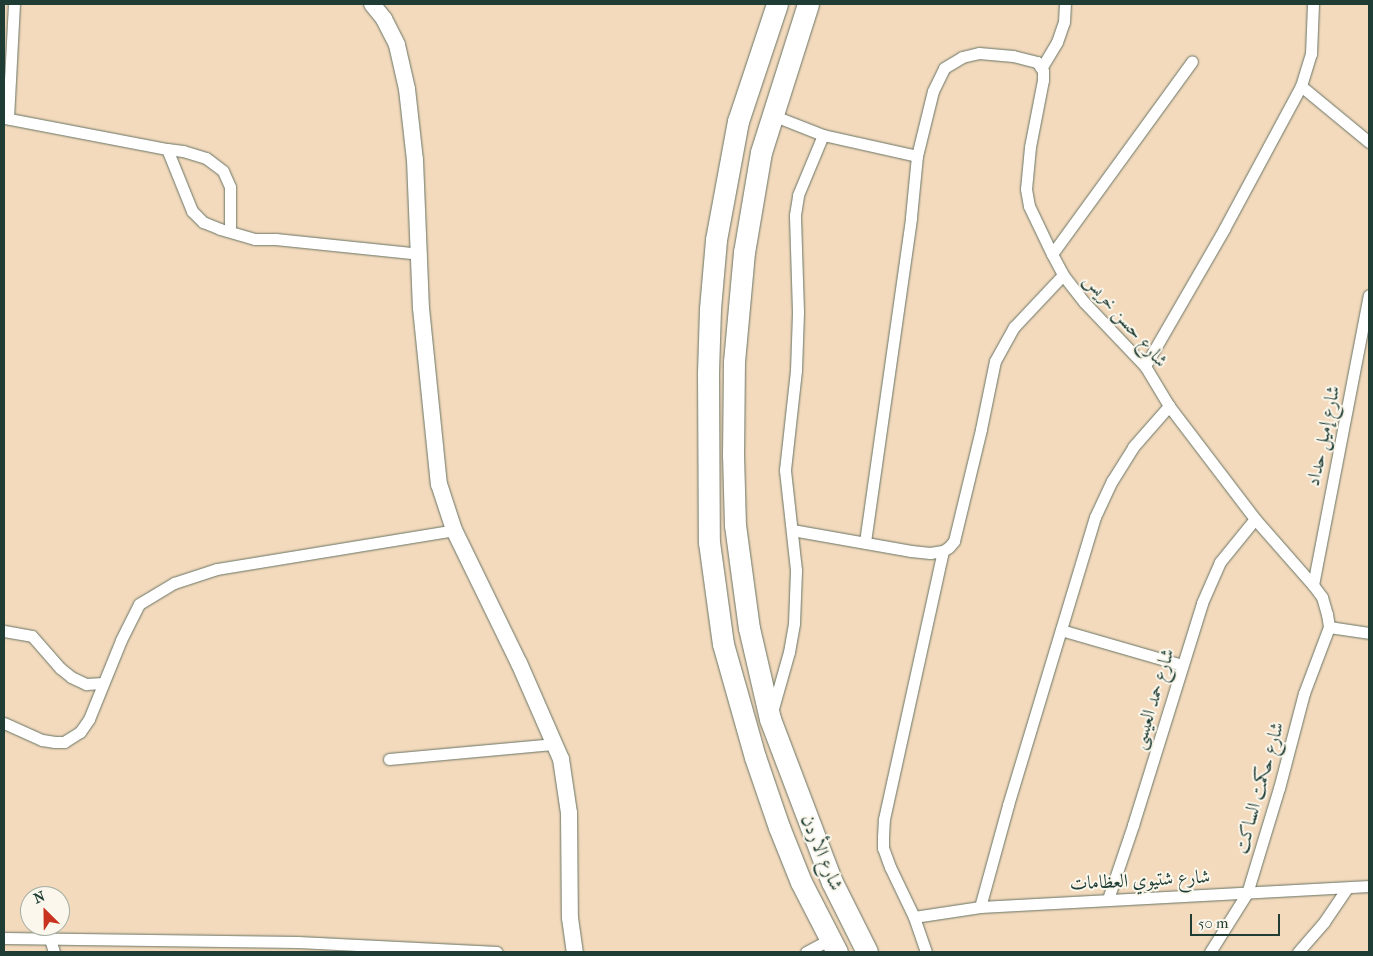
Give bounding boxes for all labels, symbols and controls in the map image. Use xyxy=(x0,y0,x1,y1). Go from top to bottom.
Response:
street label: شارع حسن خريس xyxy=(1078,269,1172,373)
street label: شارع إميل حداد xyxy=(1302,383,1346,489)
street label: شارع حمد العيسى xyxy=(1128,646,1180,752)
street label: شارع حكمت الساكت xyxy=(1230,719,1290,857)
street label: شارع الأردن xyxy=(795,812,847,894)
street label: شارع شتيوي العظامات xyxy=(1069,866,1211,896)
north arrow xyxy=(20,886,70,936)
text: N xyxy=(31,888,48,908)
scale bar xyxy=(1193,904,1283,936)
text: 50 m xyxy=(1198,914,1228,932)

